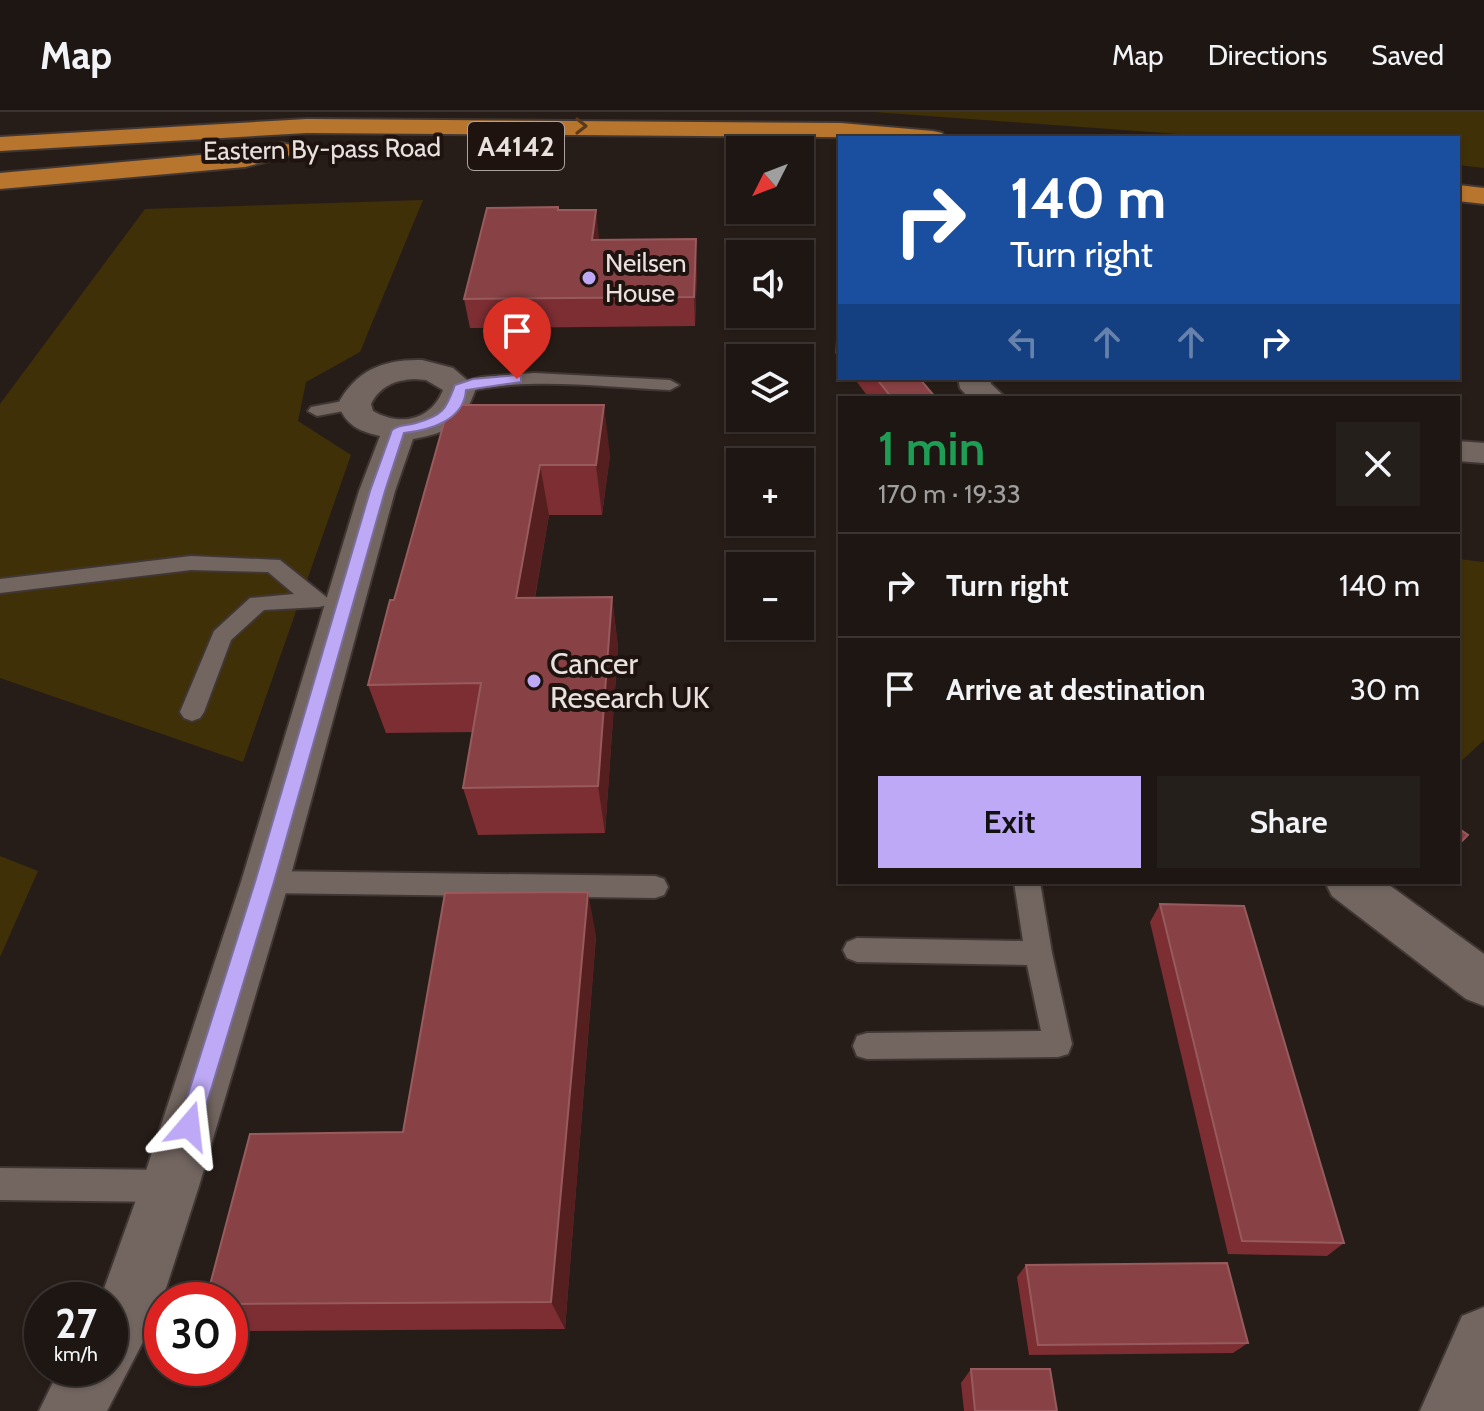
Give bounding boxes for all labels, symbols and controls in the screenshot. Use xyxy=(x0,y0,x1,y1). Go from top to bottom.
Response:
text: Map xyxy=(40,32,112,79)
text: Map xyxy=(1112,38,1164,72)
text: Directions xyxy=(1208,38,1327,72)
text: Saved xyxy=(1371,38,1444,72)
one-way arrow xyxy=(575,117,588,135)
road number: A4142 xyxy=(468,122,564,170)
street label: Eastern By-pass Road xyxy=(203,131,441,167)
north arrow xyxy=(726,136,814,224)
map controls xyxy=(726,136,814,640)
text: 140 m xyxy=(1010,164,1166,232)
icon: right xyxy=(878,168,982,272)
text: Turn right xyxy=(1010,232,1153,276)
button: sound xyxy=(726,240,814,328)
place label: Neilsen House xyxy=(605,247,687,309)
marker: Neilsen House xyxy=(580,269,598,287)
pin xyxy=(483,297,551,379)
icon: arrive xyxy=(495,309,539,353)
icon: left xyxy=(1001,320,1045,364)
icon: ahead xyxy=(1085,320,1129,364)
icon: ahead xyxy=(1169,320,1213,364)
icon: right xyxy=(1253,320,1297,364)
button: layers xyxy=(726,344,814,432)
text: 1 min xyxy=(878,419,985,477)
button: close xyxy=(1336,422,1420,506)
button: + xyxy=(726,448,814,536)
text: 170 m · 19:33 xyxy=(878,478,1021,510)
button: − xyxy=(726,552,814,640)
icon: right xyxy=(878,563,922,607)
text: Turn right xyxy=(946,567,1069,604)
text: 140 m xyxy=(1339,567,1420,604)
place label: Cancer Research UK xyxy=(550,645,710,716)
icon: arrive xyxy=(878,667,922,711)
text: Arrive at destination xyxy=(946,671,1206,708)
text: 30 m xyxy=(1350,671,1420,708)
marker: Cancer Research UK xyxy=(525,672,543,690)
button: Exit xyxy=(878,776,1141,868)
button: Share xyxy=(1157,776,1420,868)
position arrow xyxy=(147,1084,231,1168)
speed limit sign: 30 xyxy=(144,1282,248,1386)
text: 27 xyxy=(55,1299,97,1348)
text: km/h xyxy=(54,1342,98,1366)

